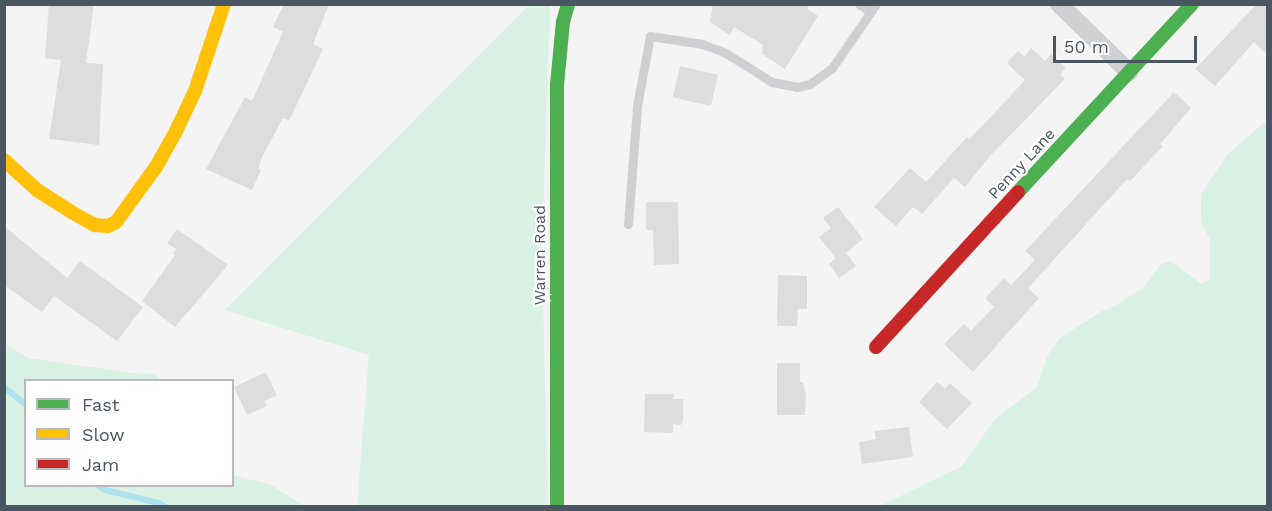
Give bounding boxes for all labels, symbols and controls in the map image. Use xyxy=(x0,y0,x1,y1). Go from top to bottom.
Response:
scale bar xyxy=(1056,24,1200,62)
text: 50 m xyxy=(1064,36,1109,57)
street label: Penny Lane xyxy=(984,125,1060,203)
street label: Warren Road xyxy=(530,205,550,305)
legend xyxy=(24,379,234,487)
text: Fast xyxy=(82,394,119,415)
text: Slow xyxy=(82,424,125,445)
text: Jam xyxy=(82,454,119,475)

